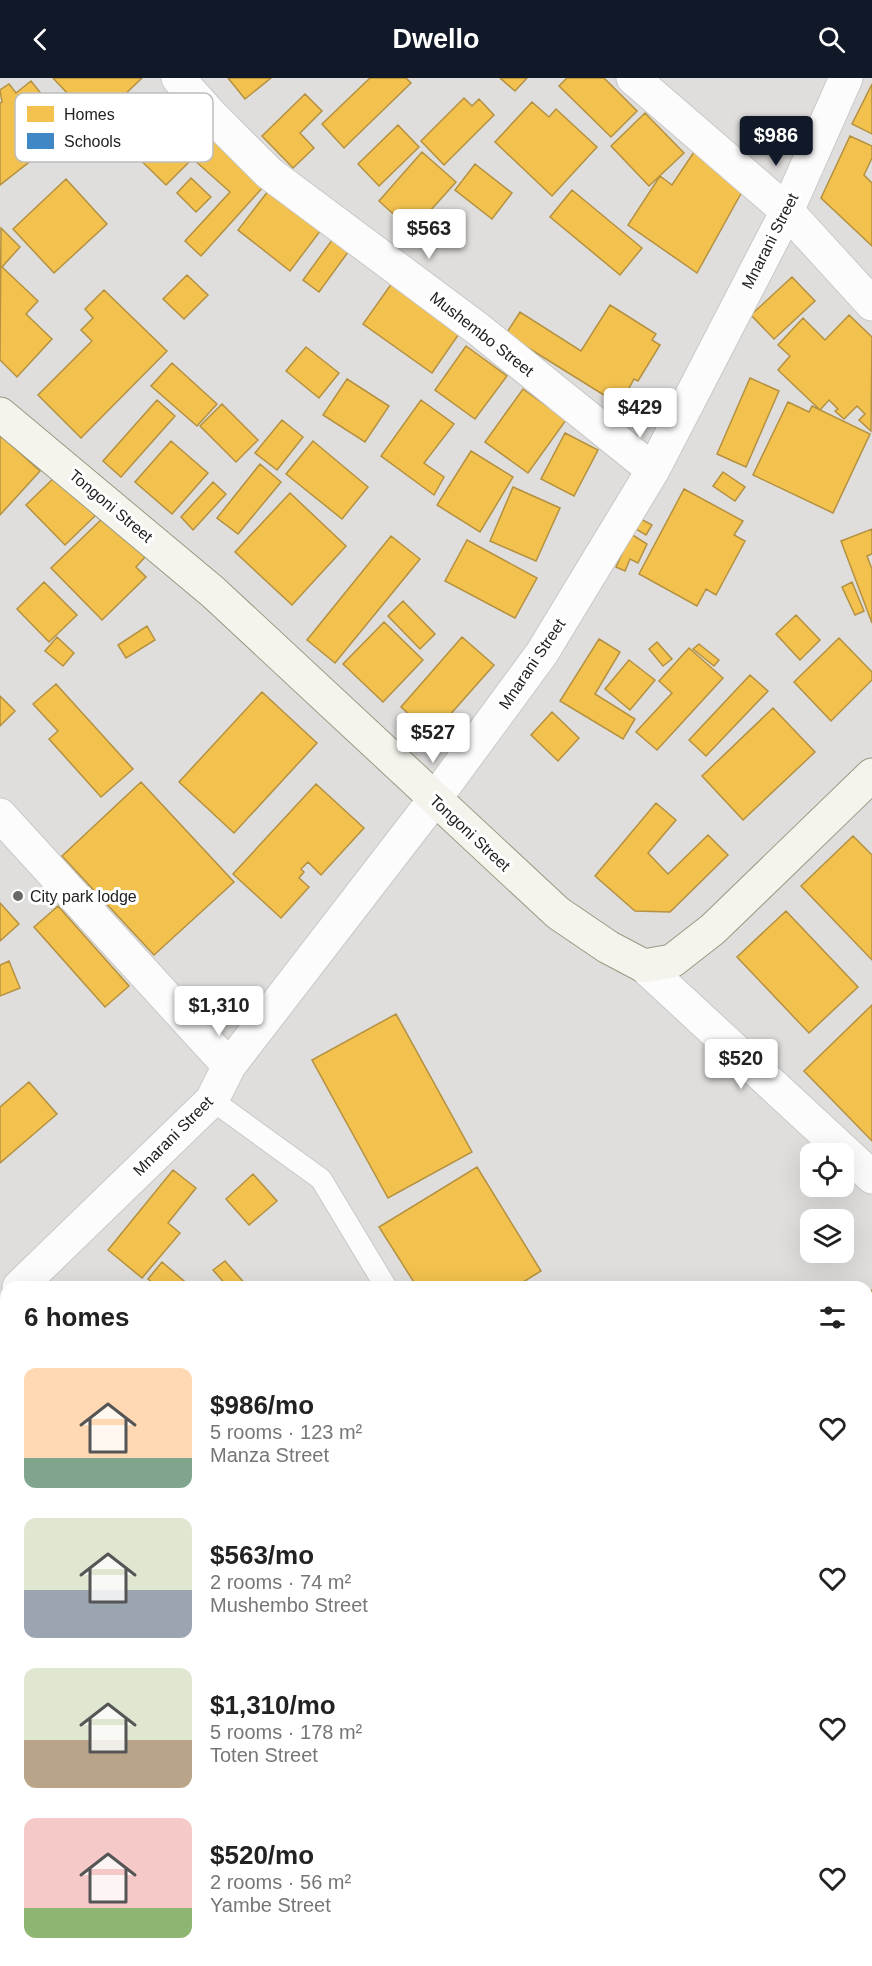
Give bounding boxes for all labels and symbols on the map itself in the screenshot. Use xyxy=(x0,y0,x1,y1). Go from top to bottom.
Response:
legend xyxy=(15,93,213,162)
text: Homes xyxy=(64,106,115,123)
pin: $986 xyxy=(740,116,812,167)
text: Schools xyxy=(64,133,121,150)
street label: Mnarani Street xyxy=(739,190,802,292)
pin: $563 xyxy=(393,209,465,260)
street label: Mushembo Street xyxy=(427,288,537,380)
pin: $429 xyxy=(604,388,676,439)
street label: Tongoni Street xyxy=(66,466,156,546)
street label: Mnarani Street xyxy=(496,615,569,712)
pin: $527 xyxy=(397,713,469,764)
street label: Tongoni Street xyxy=(426,792,514,875)
place label: City park lodge xyxy=(30,888,137,905)
marker: City park lodge xyxy=(11,889,25,903)
pin: $1,310 xyxy=(170,986,268,1037)
pin: $520 xyxy=(705,1039,777,1090)
street label: Mnarani Street xyxy=(130,1092,217,1179)

